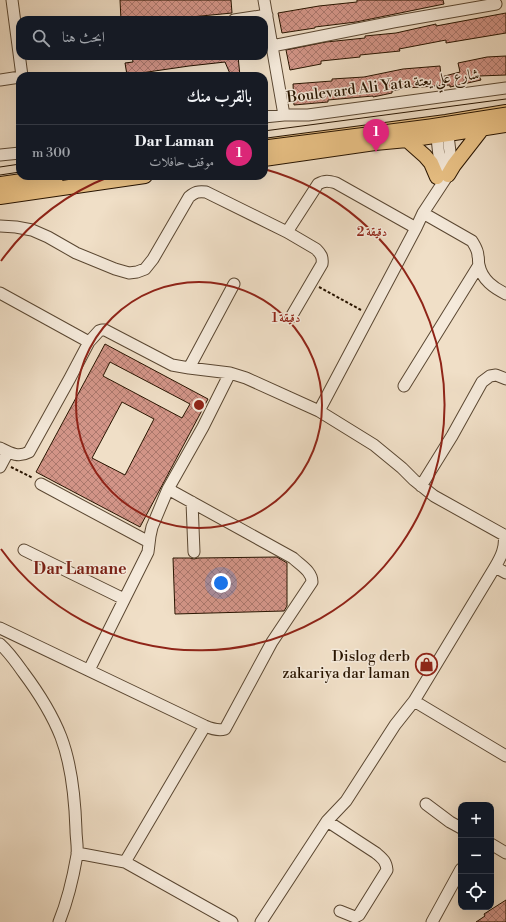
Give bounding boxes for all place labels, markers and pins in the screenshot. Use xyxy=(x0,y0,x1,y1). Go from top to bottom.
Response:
pin: 1 xyxy=(363,119,389,152)
centre of rings xyxy=(192,398,206,412)
place label: Dislog derb zakariya dar laman xyxy=(282,647,410,683)
shop icon: Dislog derb zakariya dar laman xyxy=(413,652,439,678)

